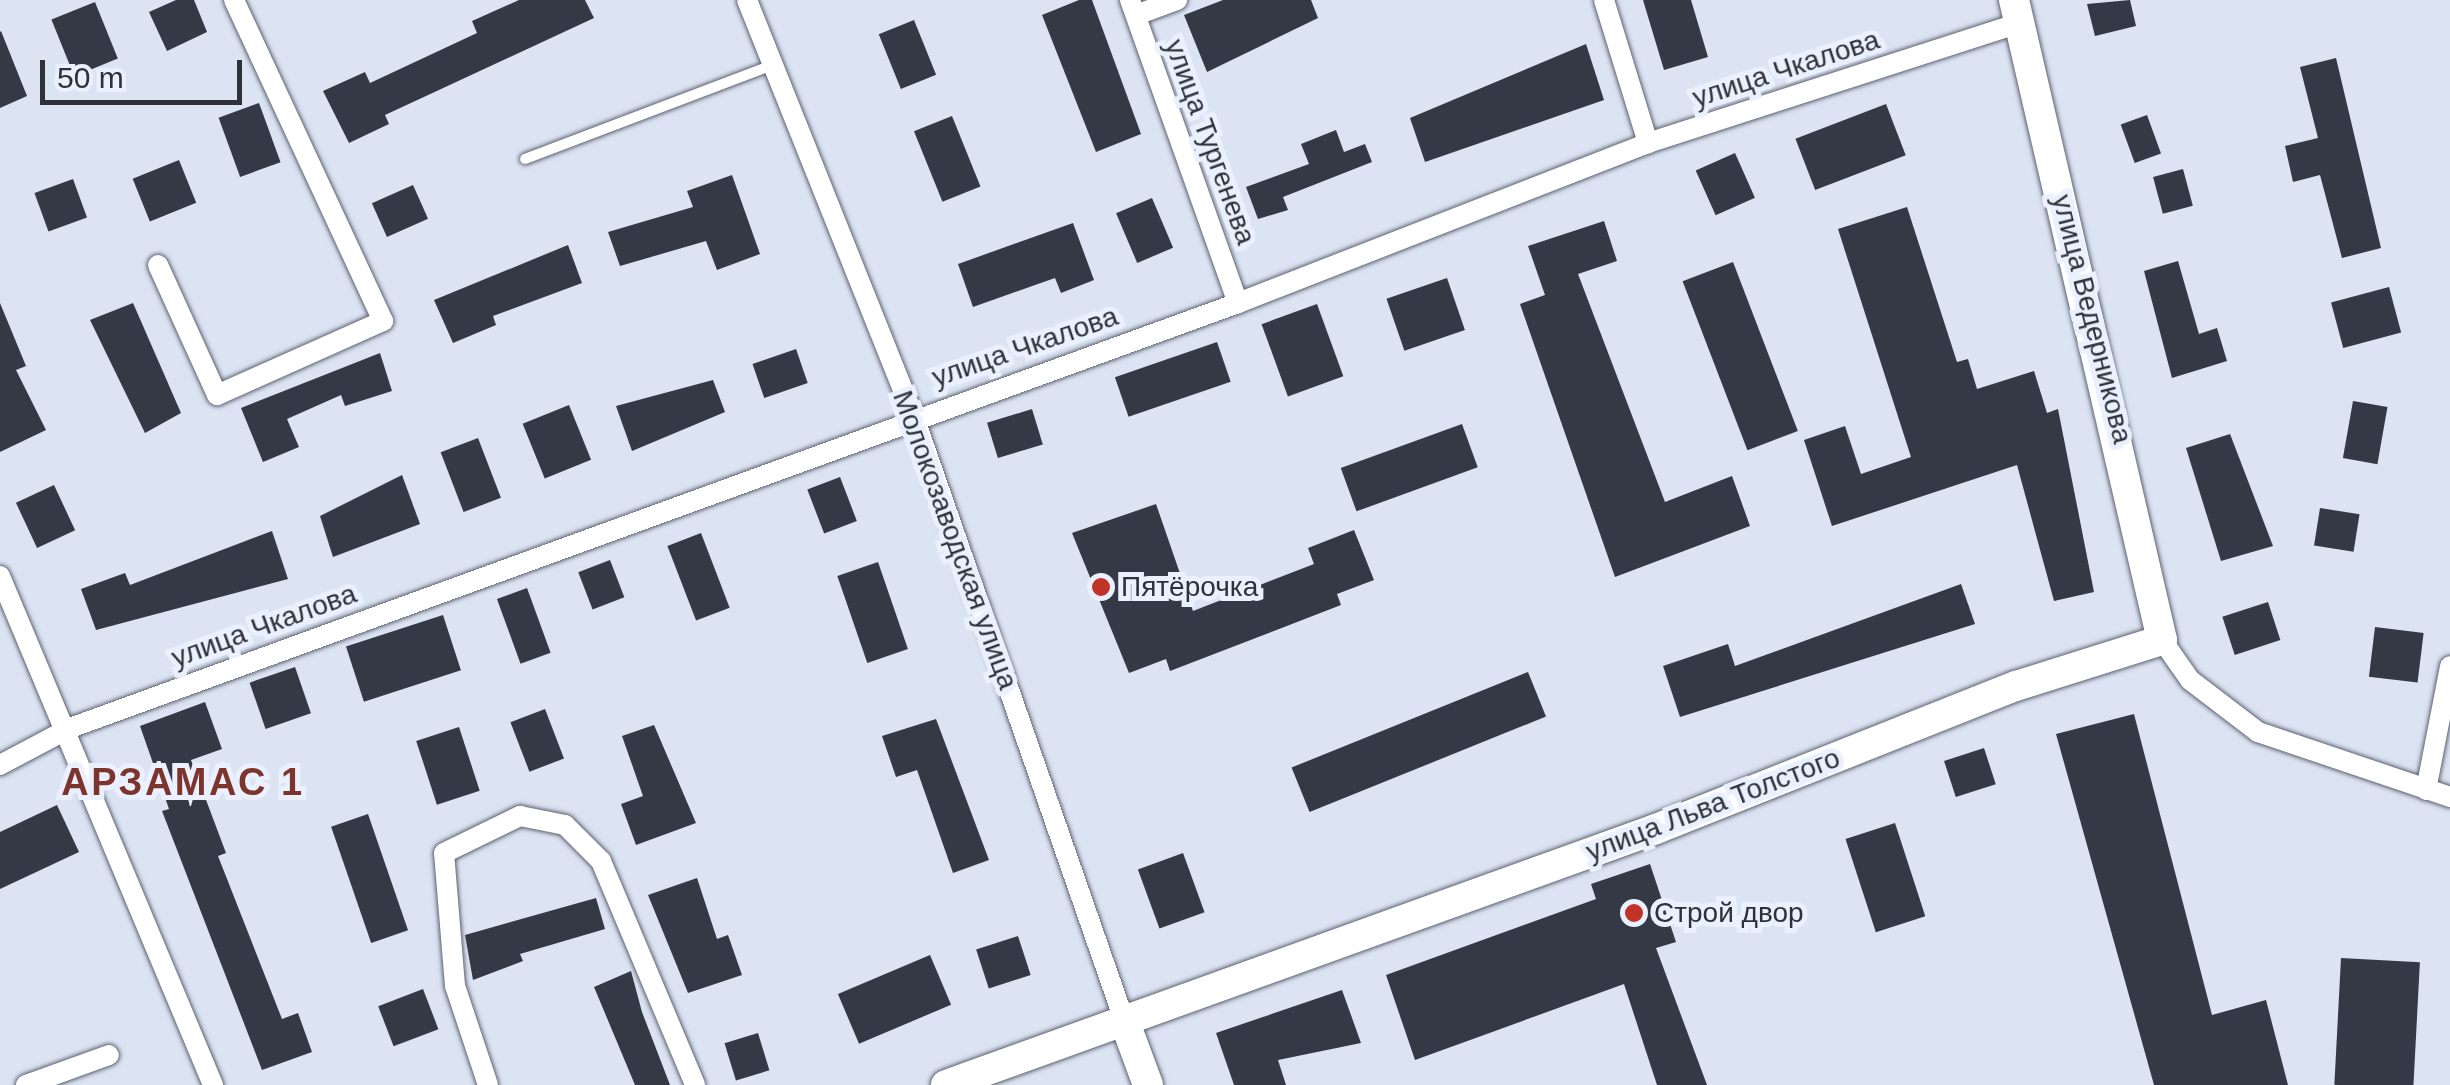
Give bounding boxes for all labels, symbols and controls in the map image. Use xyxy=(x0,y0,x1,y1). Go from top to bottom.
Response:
street label: улица Чкалова xyxy=(1688,23,1884,115)
street label: улица Тургенева xyxy=(1157,35,1263,249)
scale bar xyxy=(45,40,248,102)
text: 50 m xyxy=(57,61,124,94)
street label: улица Ведерникова xyxy=(2045,191,2139,447)
street label: улица Чкалова xyxy=(928,300,1122,394)
street label: Молокозаводская улица xyxy=(885,386,1025,694)
place label: Пятёрочка xyxy=(1121,570,1258,604)
marker: Пятёрочка xyxy=(1090,576,1112,598)
street label: улица Чкалова xyxy=(167,577,361,675)
street label: улица Льва Толстого xyxy=(1581,741,1845,869)
district label: АРЗАМАС 1 xyxy=(61,760,305,806)
place label: Строй двор xyxy=(1654,896,1804,930)
marker: Строй двор xyxy=(1623,902,1645,924)

